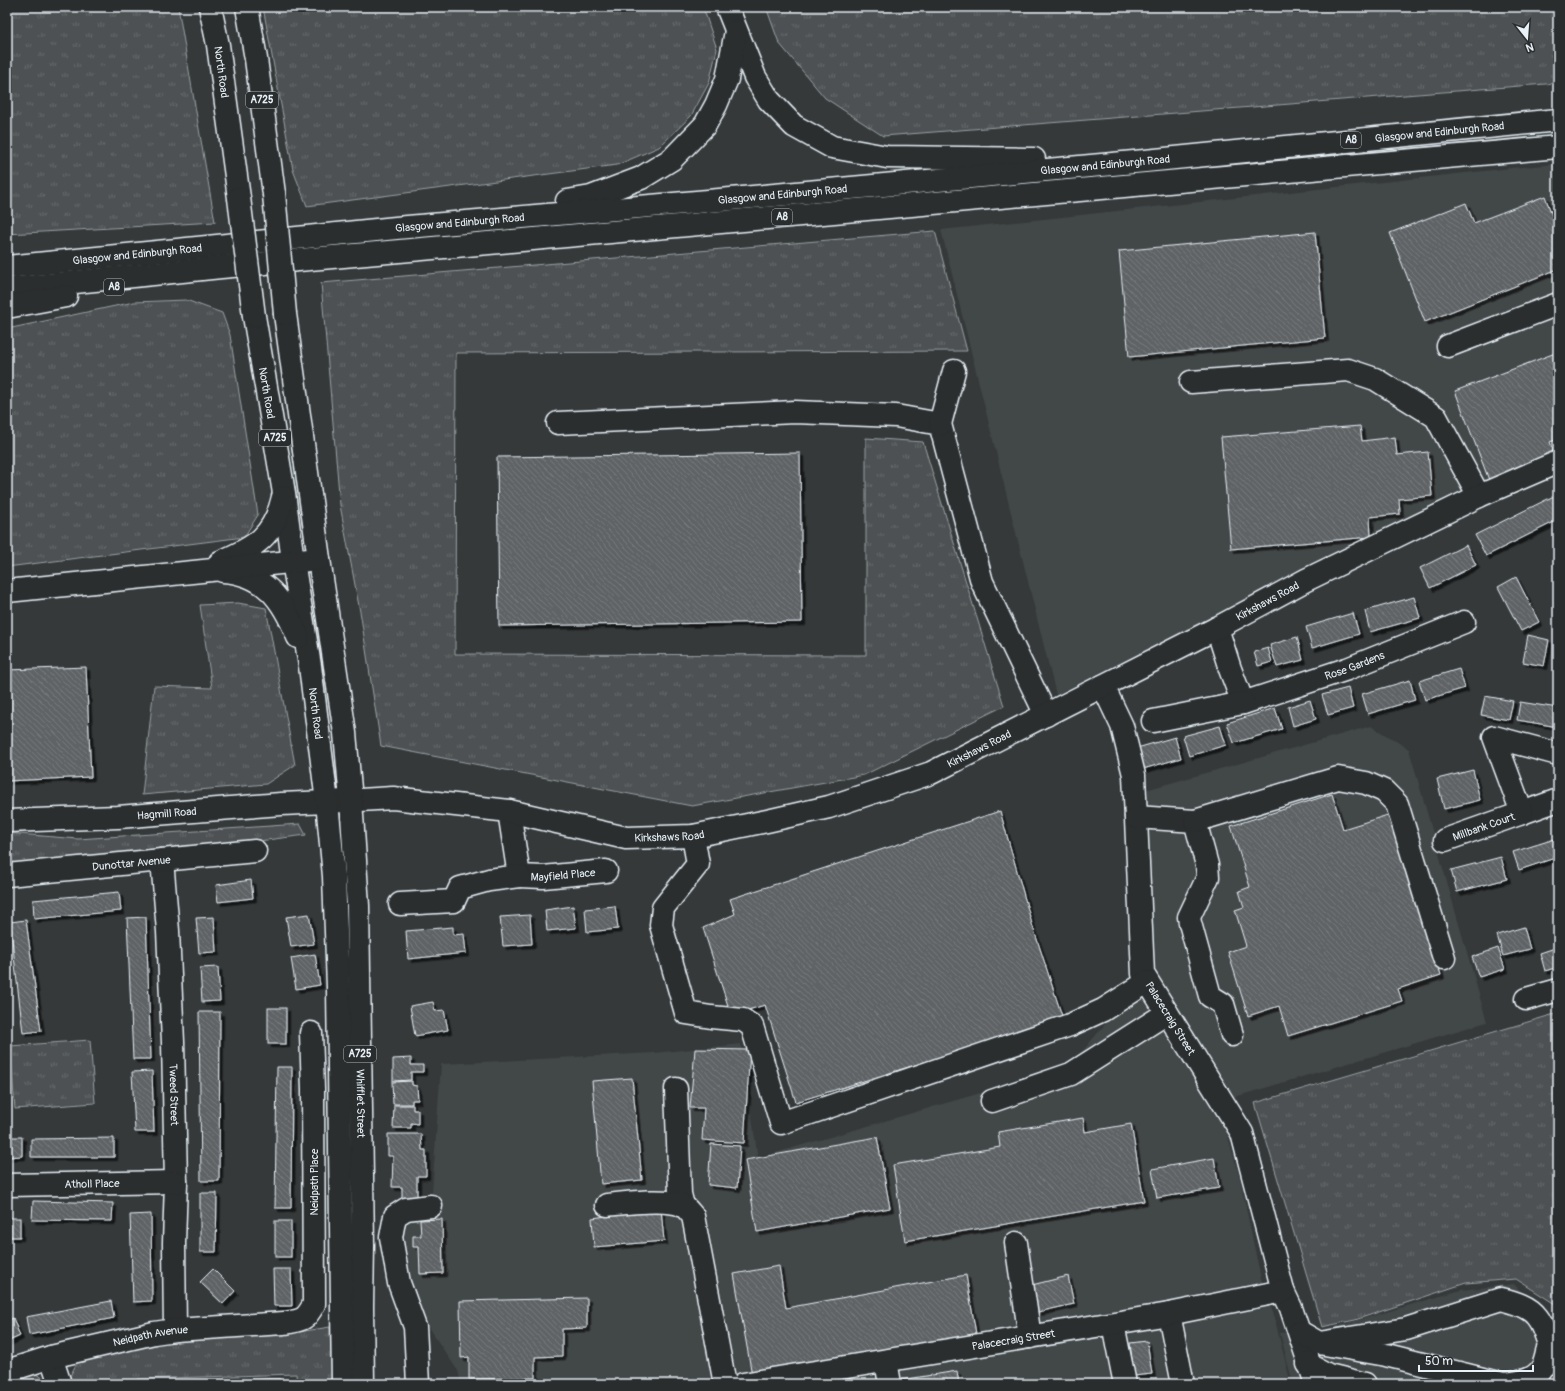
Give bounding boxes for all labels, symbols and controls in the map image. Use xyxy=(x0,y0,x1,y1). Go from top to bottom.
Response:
north arrow xyxy=(1507,18,1547,58)
text: N xyxy=(1524,40,1535,55)
street label: North Road xyxy=(212,45,232,99)
road number: A725 xyxy=(246,92,278,108)
street label: Glasgow and Edinburgh Road xyxy=(1374,119,1505,145)
road number: A8 xyxy=(1341,132,1361,148)
street label: Glasgow and Edinburgh Road xyxy=(1040,152,1171,177)
street label: Glasgow and Edinburgh Road xyxy=(717,182,848,207)
road number: A8 xyxy=(772,209,792,225)
street label: Glasgow and Edinburgh Road xyxy=(394,210,525,235)
street label: Glasgow and Edinburgh Road xyxy=(72,241,203,267)
road number: A8 xyxy=(104,279,124,295)
street label: North Road xyxy=(256,366,278,420)
road number: A725 xyxy=(259,430,291,446)
street label: Kirkshaws Road xyxy=(1233,579,1301,623)
street label: Rose Gardens xyxy=(1323,648,1386,682)
street label: North Road xyxy=(306,687,326,740)
street label: Kirkshaws Road xyxy=(945,727,1013,770)
street label: Hagmill Road xyxy=(136,804,197,822)
street label: Millbank Court xyxy=(1451,809,1517,843)
street label: Kirkshaws Road xyxy=(634,827,705,844)
street label: Dunottar Avenue xyxy=(92,853,172,873)
street label: Mayfield Place xyxy=(531,865,597,884)
street label: Palacecraig Street xyxy=(1143,979,1199,1058)
road number: A725 xyxy=(344,1046,376,1062)
street label: Tweed Street xyxy=(167,1064,181,1126)
street label: Whifflet Street xyxy=(354,1069,368,1139)
street label: Neidpath Place xyxy=(308,1148,321,1215)
street label: Atholl Place xyxy=(64,1176,120,1190)
street label: Neidpath Avenue xyxy=(112,1323,189,1349)
street label: Palacecraig Street xyxy=(971,1326,1056,1353)
scale bar xyxy=(1419,1347,1533,1373)
text: 50 m xyxy=(1425,1354,1453,1369)

